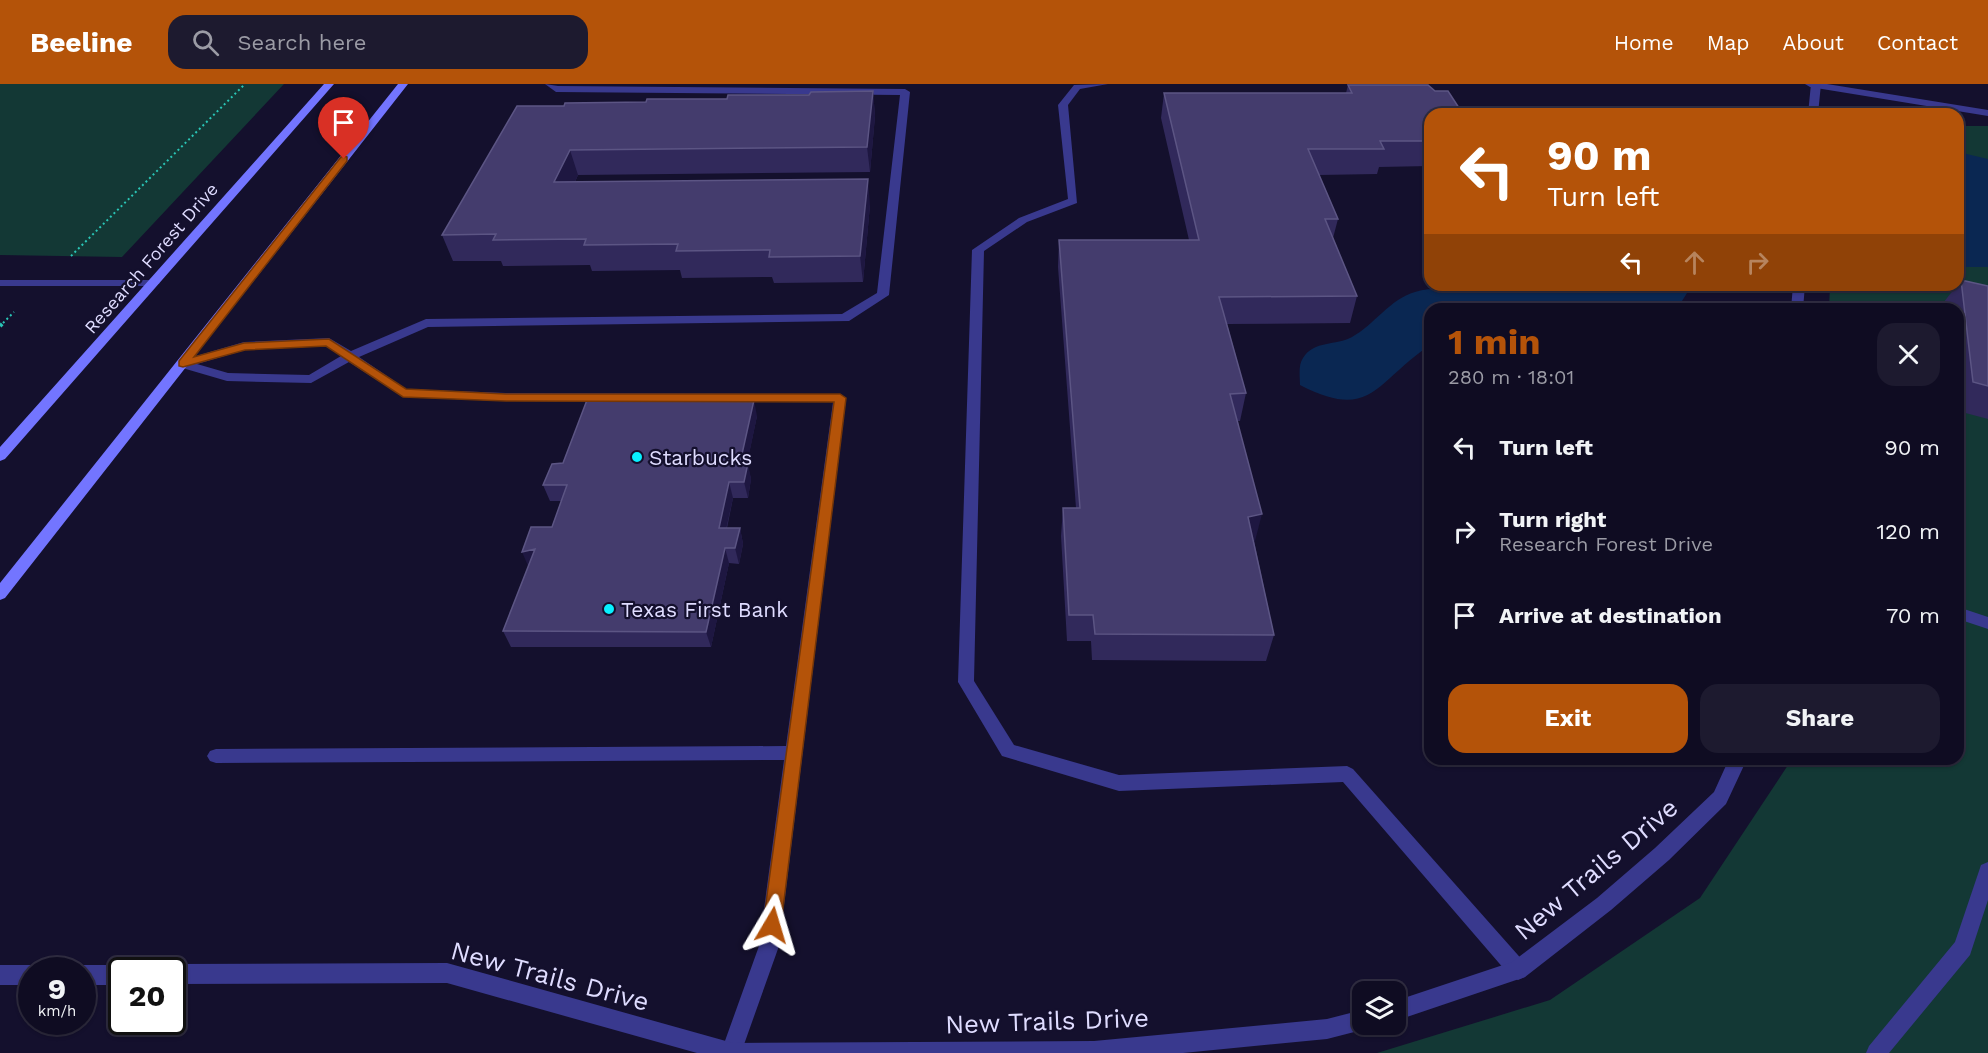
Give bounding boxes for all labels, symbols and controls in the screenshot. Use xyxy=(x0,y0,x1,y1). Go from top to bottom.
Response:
search box xyxy=(168,15,588,69)
text: Beeline xyxy=(30,26,132,59)
icon: search xyxy=(189,26,222,59)
text: Search here xyxy=(237,30,366,55)
text: Home xyxy=(1614,30,1674,55)
text: Map xyxy=(1707,30,1750,55)
text: About xyxy=(1783,30,1844,55)
text: Contact xyxy=(1877,30,1958,55)
pin xyxy=(318,97,369,159)
icon: arrive xyxy=(327,106,360,139)
text: 90 m xyxy=(1547,131,1651,180)
icon: left xyxy=(1448,132,1526,210)
street label: Research Forest Drive xyxy=(80,178,222,338)
text: Turn left xyxy=(1547,181,1659,213)
icon: left xyxy=(1615,246,1648,279)
icon: ahead xyxy=(1678,246,1711,279)
icon: right xyxy=(1741,246,1774,279)
text: 1 min xyxy=(1448,321,1540,363)
button: close xyxy=(1877,323,1940,386)
text: 280 m · 18:01 xyxy=(1448,365,1574,389)
icon: left xyxy=(1448,431,1481,464)
text: Turn left xyxy=(1499,435,1593,460)
text: 90 m xyxy=(1884,435,1940,460)
place label: Starbucks xyxy=(649,445,752,470)
marker: Starbucks xyxy=(630,450,644,464)
text: Turn right xyxy=(1499,507,1606,532)
icon: right xyxy=(1448,515,1481,548)
text: 120 m xyxy=(1876,519,1940,544)
text: Research Forest Drive xyxy=(1499,532,1713,556)
place label: Texas First Bank xyxy=(621,597,788,622)
icon: arrive xyxy=(1448,599,1481,632)
marker: Texas First Bank xyxy=(602,602,616,616)
text: Arrive at destination xyxy=(1499,603,1722,628)
text: 70 m xyxy=(1886,603,1940,628)
button: Exit xyxy=(1448,684,1688,753)
button: Share xyxy=(1700,684,1940,753)
street label: New Trails Drive xyxy=(1508,792,1684,946)
position arrow xyxy=(740,893,804,957)
street label: New Trails Drive xyxy=(448,935,652,1017)
speed limit sign: 20 xyxy=(108,957,186,1035)
text: 9 xyxy=(48,971,66,1006)
map controls xyxy=(1352,981,1406,1035)
button: layers xyxy=(1352,981,1406,1035)
text: km/h xyxy=(38,1002,76,1020)
street label: New Trails Drive xyxy=(945,1002,1149,1040)

